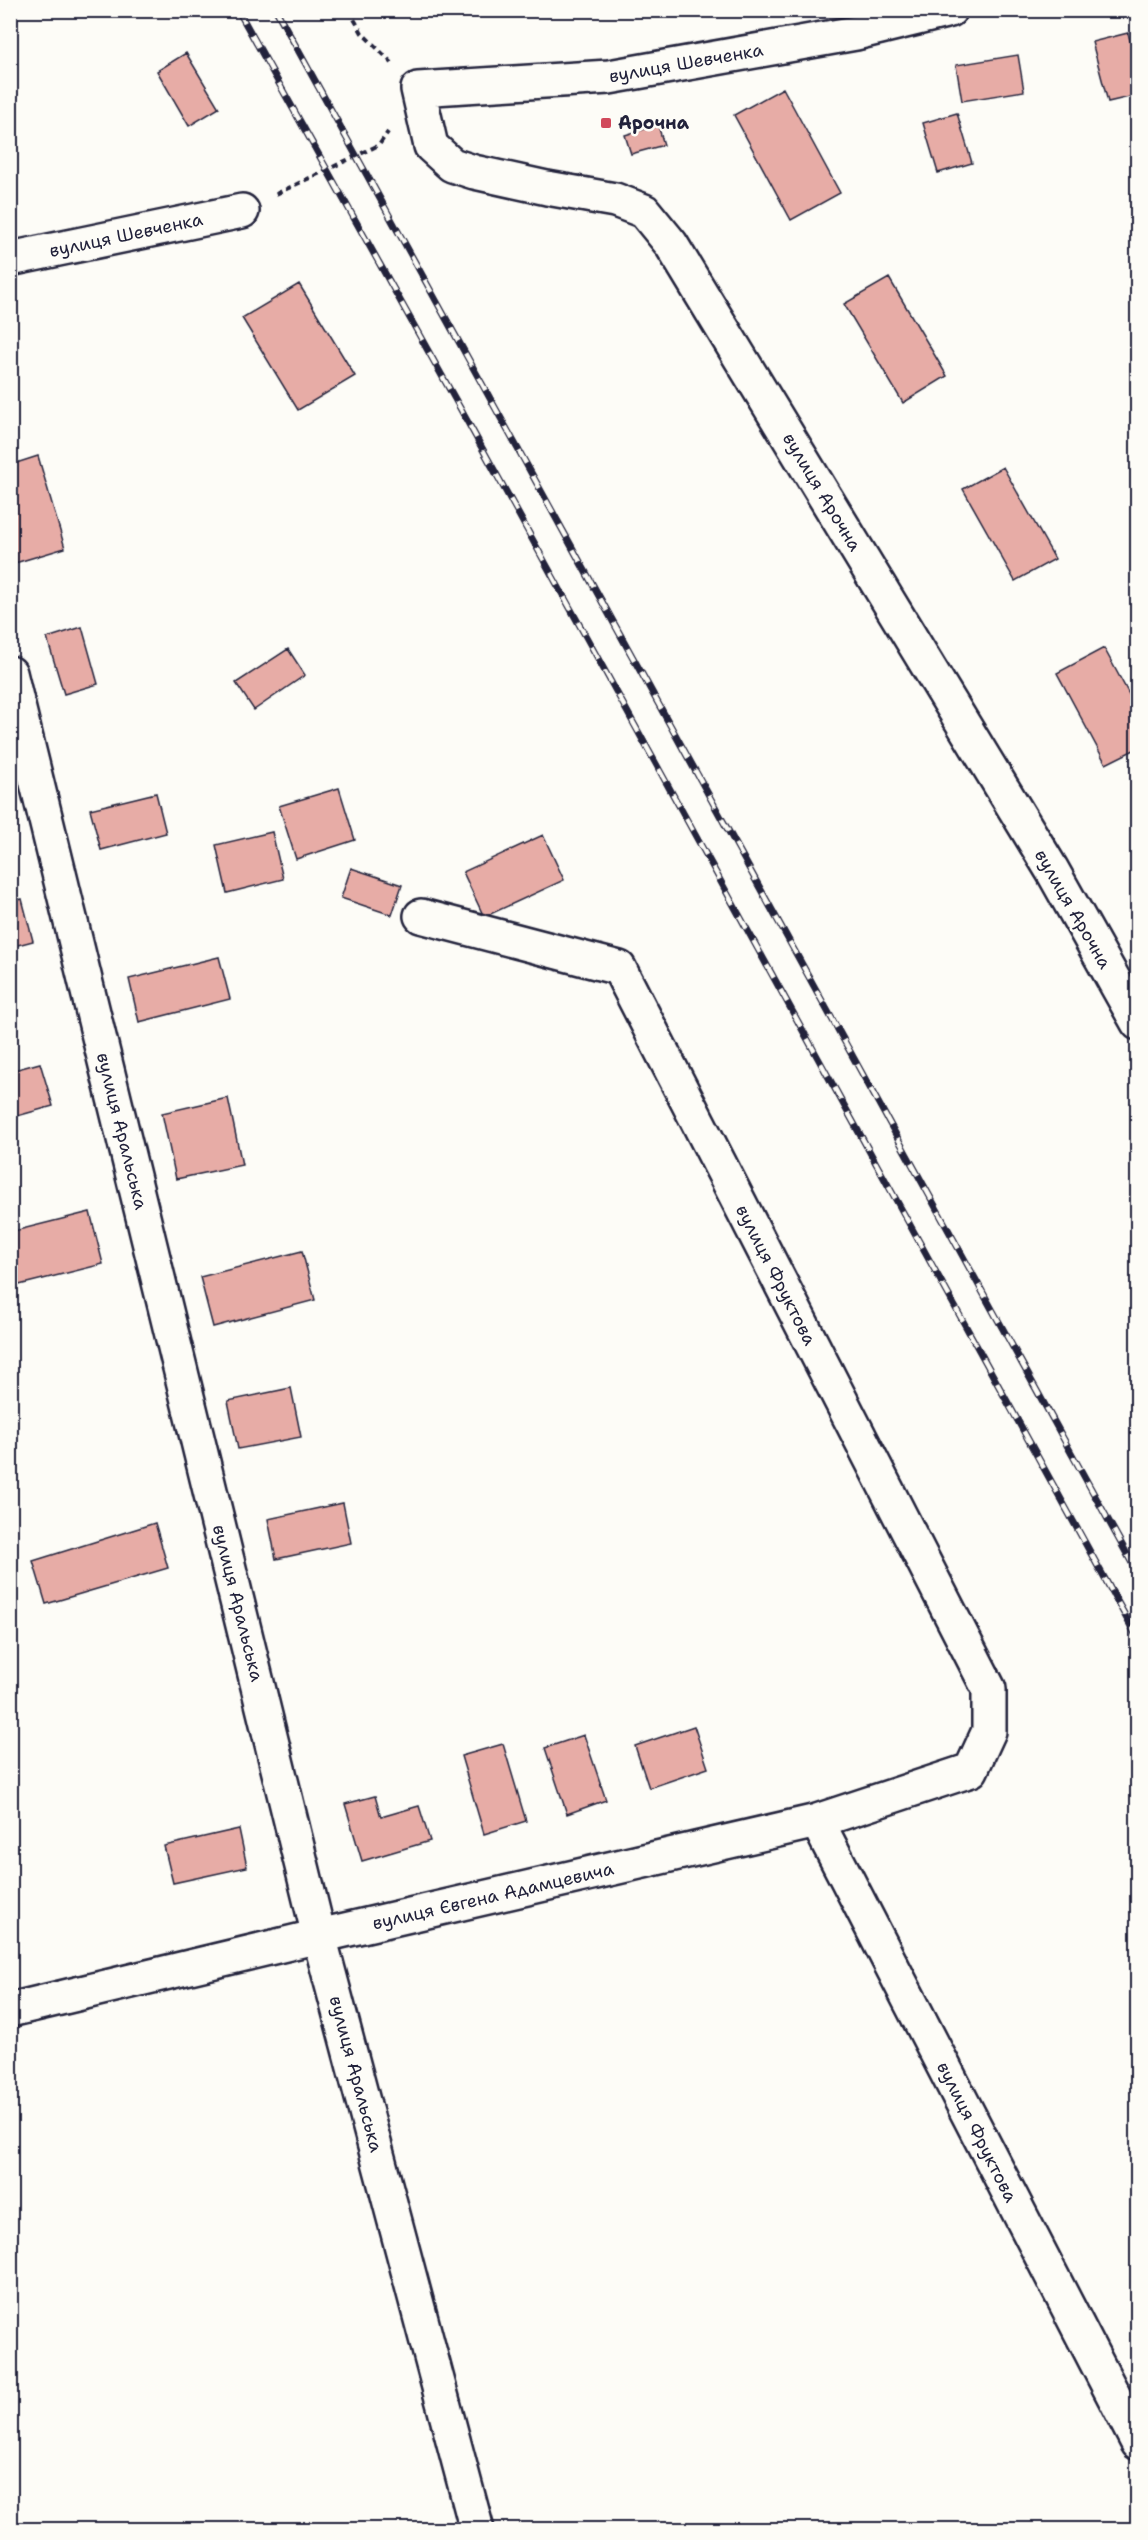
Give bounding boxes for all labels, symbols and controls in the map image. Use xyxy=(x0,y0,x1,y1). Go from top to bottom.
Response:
street label: вулиця Шевченка xyxy=(607,38,765,88)
place label: Арочна xyxy=(618,111,690,135)
marker: Арочна xyxy=(599,116,613,130)
street label: вулиця Шевченка xyxy=(47,207,205,263)
street label: вулиця Арочна xyxy=(777,428,867,556)
street label: вулиця Арочна xyxy=(1029,845,1117,973)
street label: вулиця Аральська xyxy=(91,1050,153,1212)
street label: вулиця Фруктова xyxy=(730,1201,822,1349)
street label: вулиця Аральська xyxy=(207,1522,269,1684)
street label: вулиця Євгена Адамцевича xyxy=(370,1857,616,1935)
street label: вулиця Аральська xyxy=(324,1993,388,2155)
street label: вулиця Фруктова xyxy=(931,2058,1023,2206)

